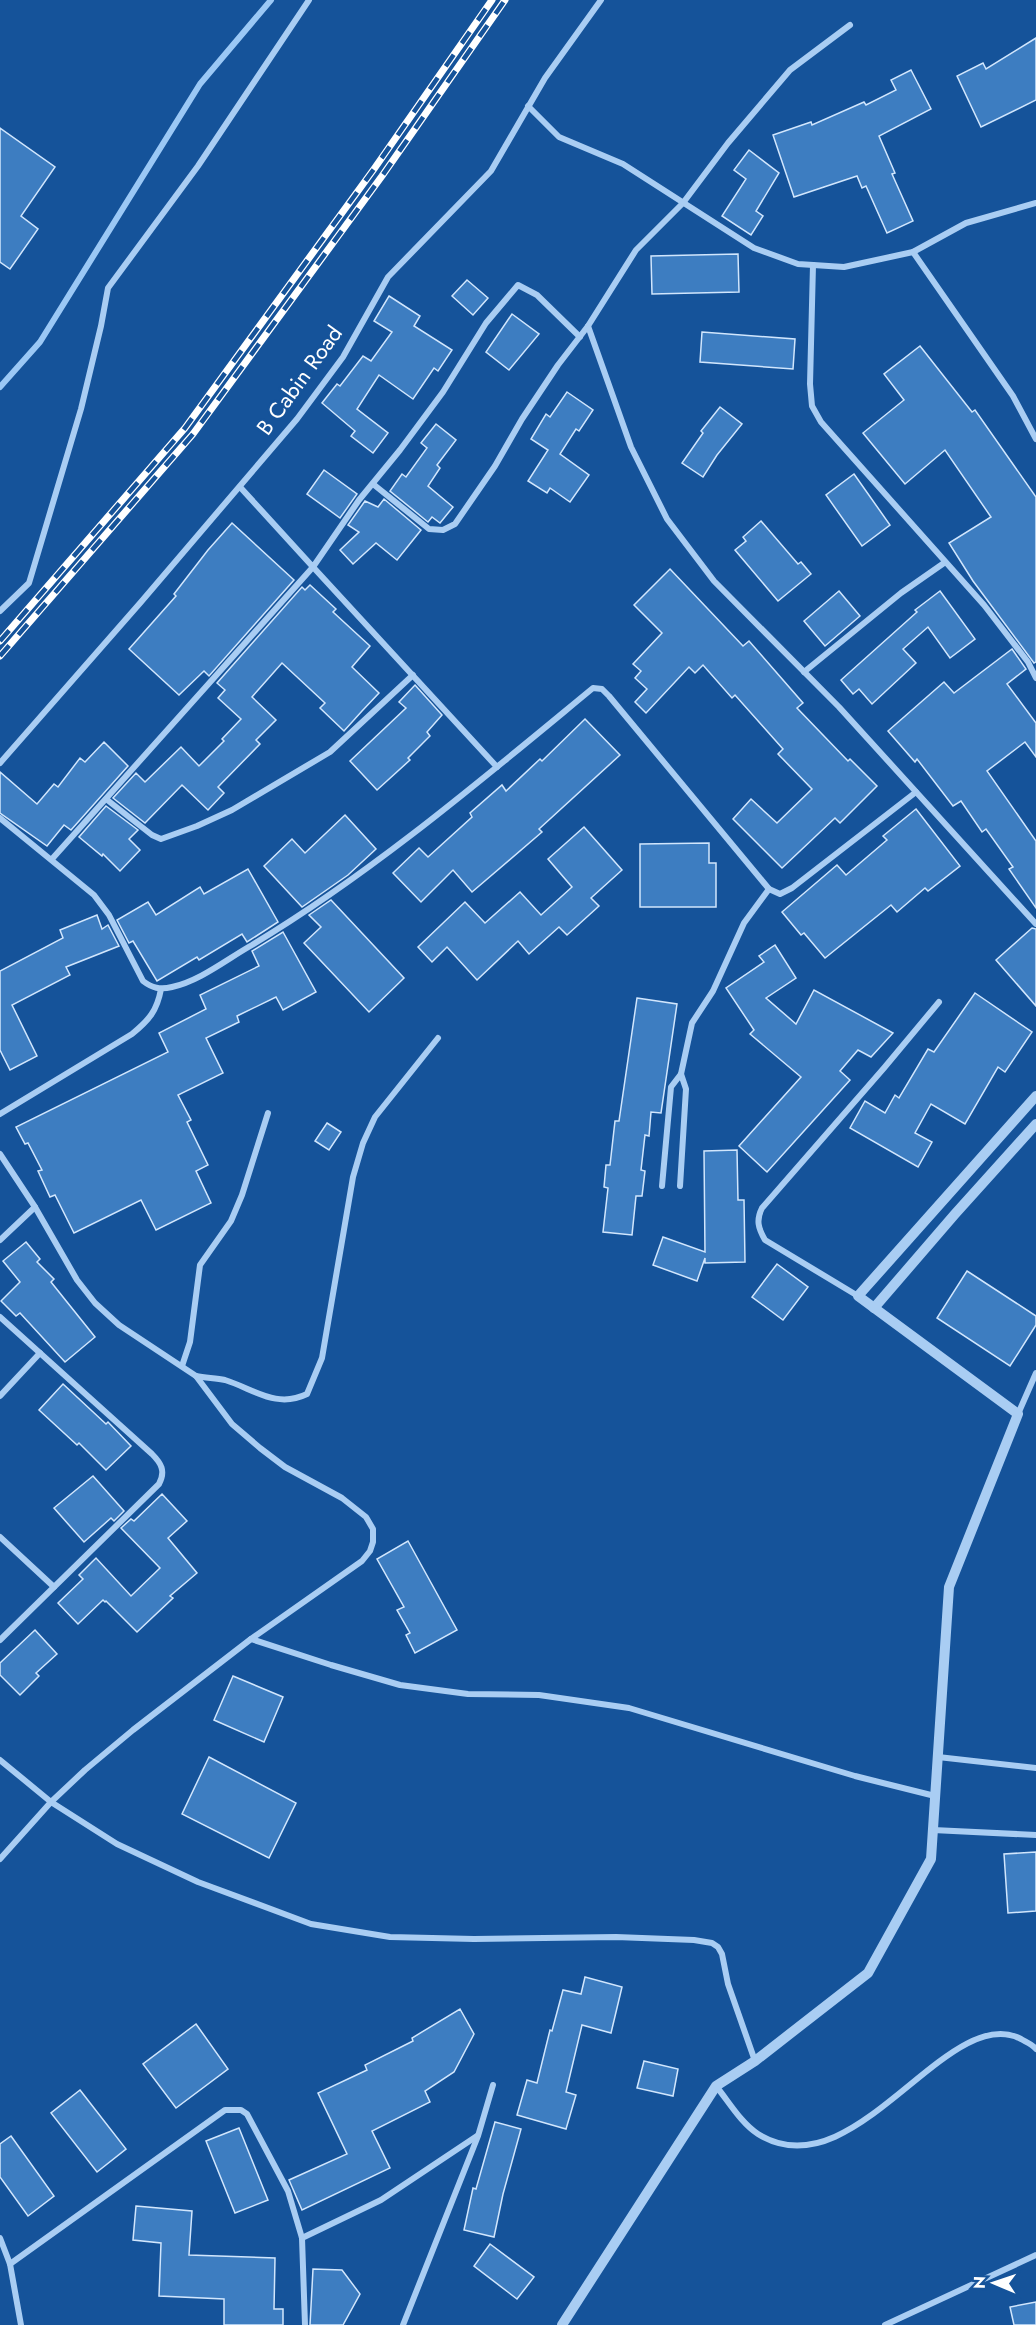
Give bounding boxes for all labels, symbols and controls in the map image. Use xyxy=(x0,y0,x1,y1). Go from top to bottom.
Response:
street label: B Cabin Road xyxy=(248,319,350,441)
north arrow xyxy=(964,2253,1024,2313)
text: N xyxy=(968,2276,991,2289)

